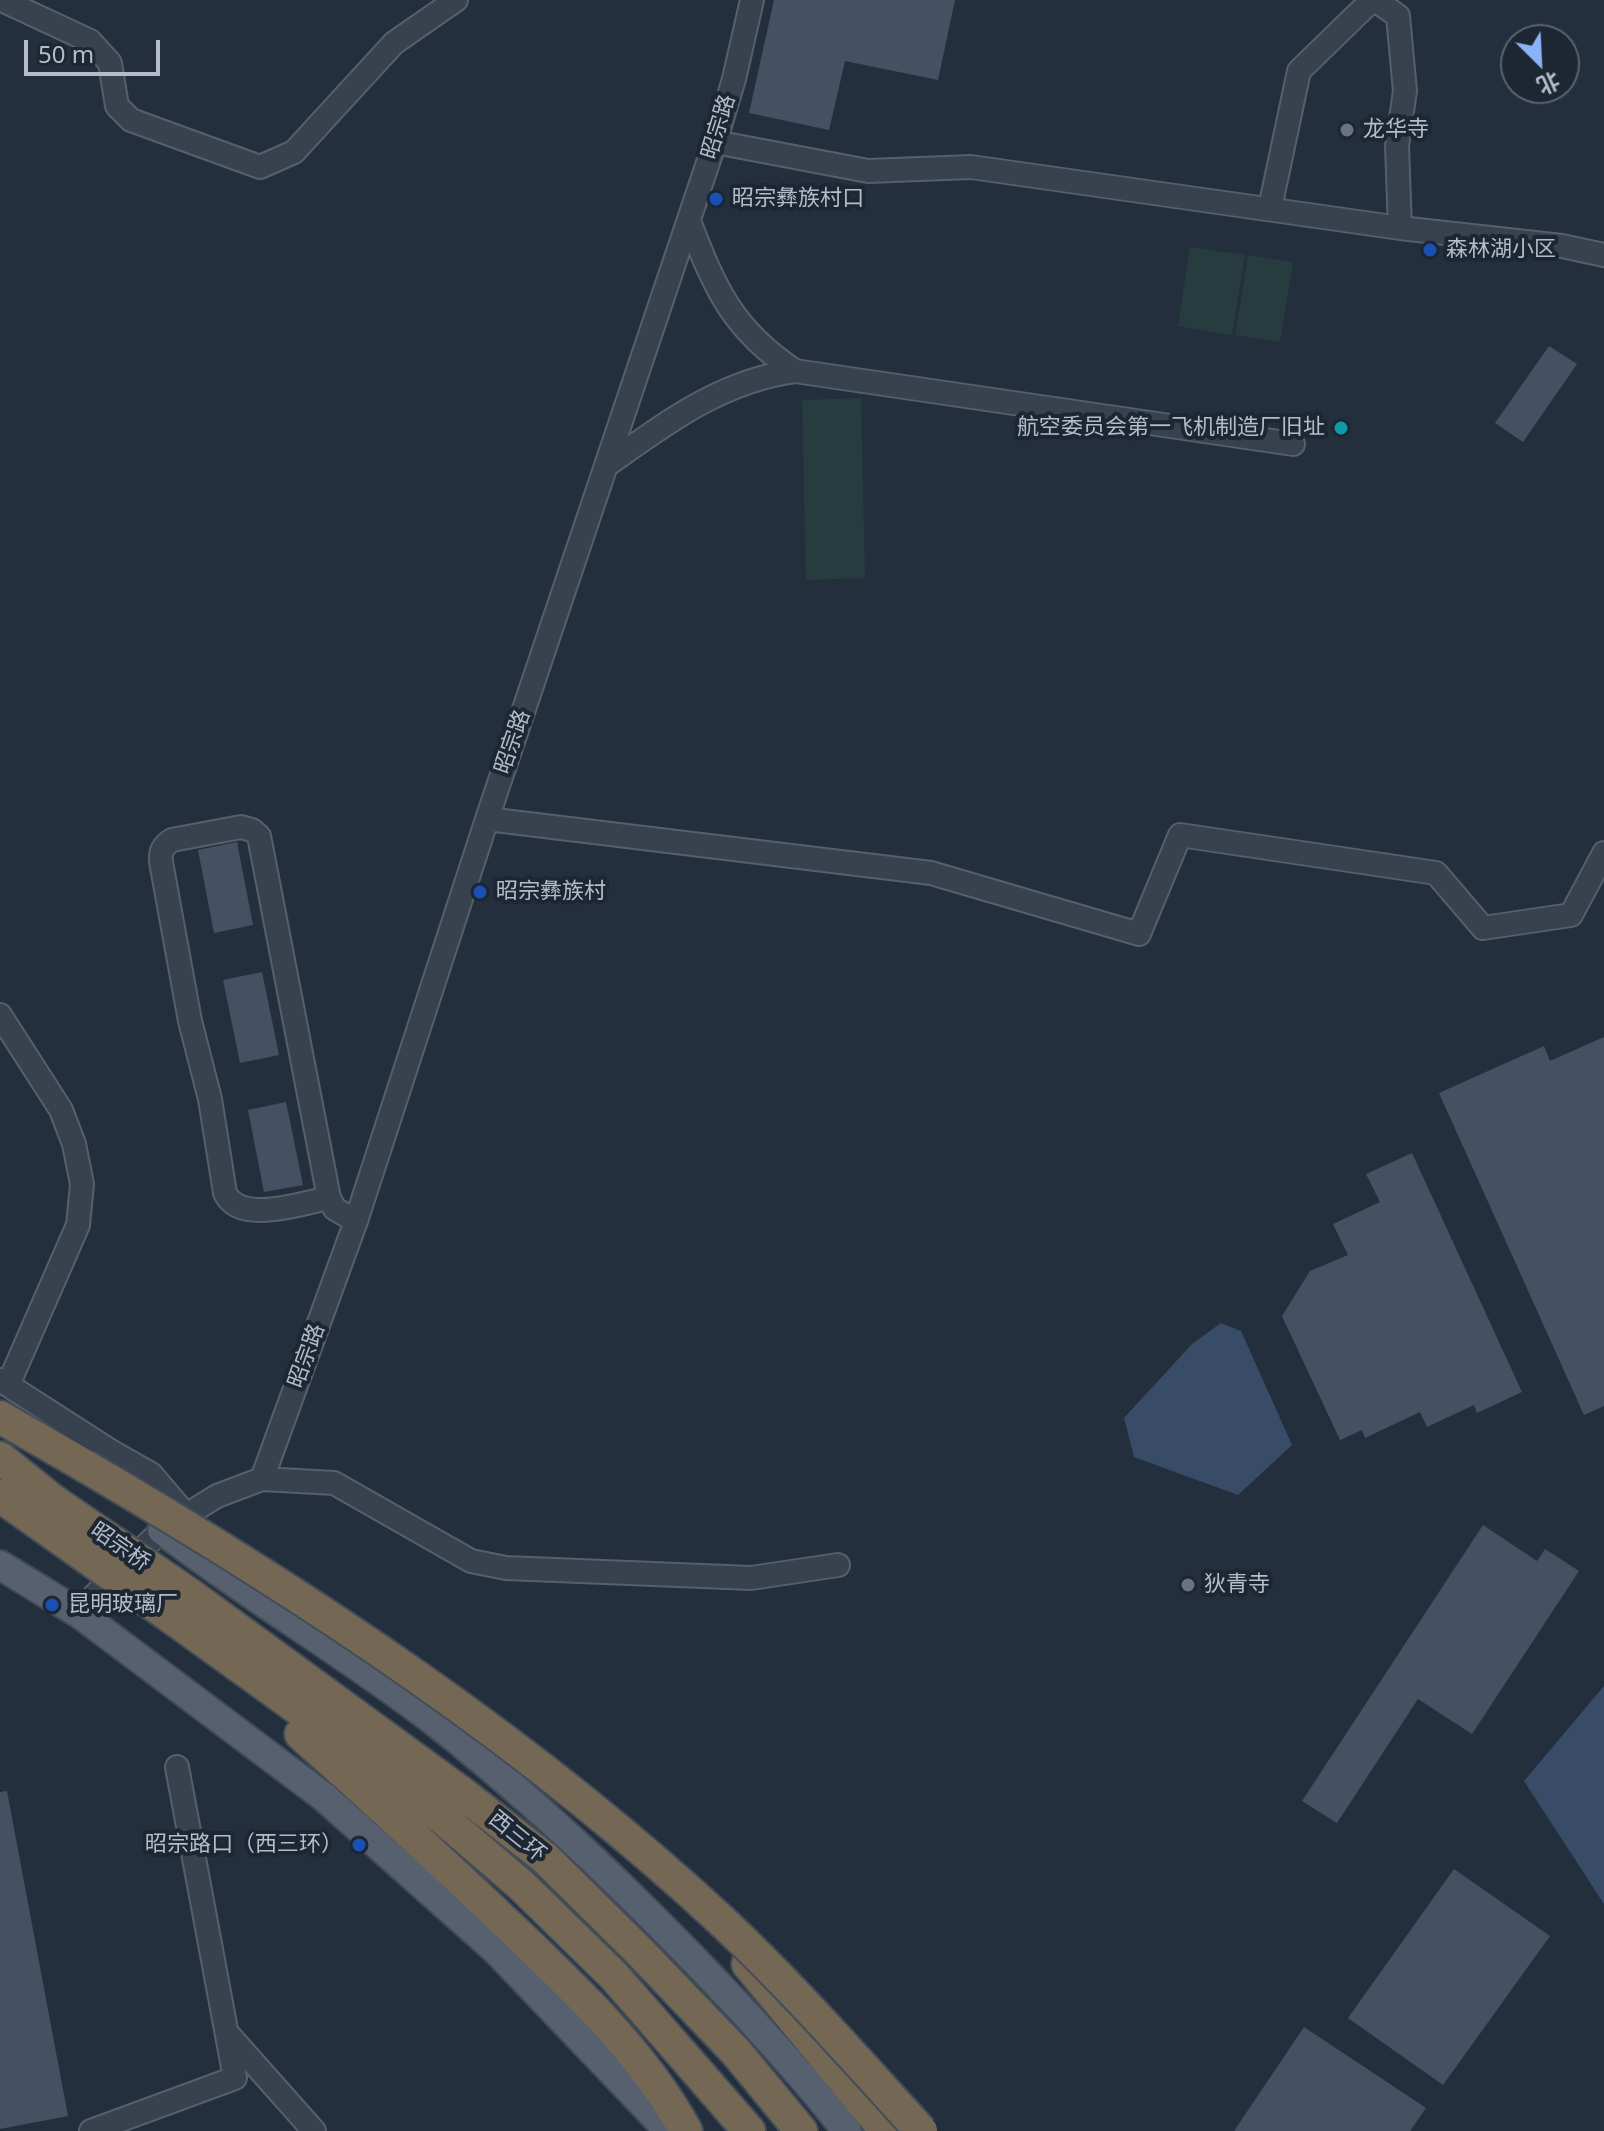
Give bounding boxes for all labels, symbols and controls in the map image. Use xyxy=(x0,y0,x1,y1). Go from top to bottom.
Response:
scale bar xyxy=(28,24,164,74)
north arrow xyxy=(1500,24,1580,104)
text: 50 m xyxy=(38,37,94,70)
text: 北 xyxy=(1533,66,1565,102)
street label: 昭宗路 xyxy=(697,92,741,162)
place label: 龙华寺 xyxy=(1363,117,1429,143)
marker: 龙华寺 xyxy=(1338,121,1356,139)
place label: 昭宗彝族村口 xyxy=(732,186,864,212)
marker: 昭宗彝族村口 xyxy=(707,190,725,208)
place label: 森林湖小区 xyxy=(1446,237,1556,263)
marker: 森林湖小区 xyxy=(1421,241,1439,259)
place label: 航空委员会第一飞机制造厂旧址 xyxy=(1017,415,1325,441)
marker: 航空委员会第一飞机制造厂旧址 xyxy=(1332,419,1350,437)
street label: 昭宗路 xyxy=(490,707,536,777)
place label: 昭宗彝族村 xyxy=(496,879,606,905)
marker: 昭宗彝族村 xyxy=(471,883,489,901)
street label: 昭宗路 xyxy=(283,1320,331,1392)
street label: 昭宗桥 xyxy=(85,1517,155,1577)
place label: 狄青寺 xyxy=(1204,1572,1270,1598)
marker: 狄青寺 xyxy=(1179,1576,1197,1594)
place label: 昆明玻璃厂 xyxy=(68,1592,178,1618)
marker: 昆明玻璃厂 xyxy=(43,1596,61,1614)
street label: 西三环 xyxy=(483,1806,551,1868)
place label: 昭宗路口（西三环） xyxy=(145,1832,343,1858)
marker: 昭宗路口（西三环） xyxy=(350,1836,368,1854)

